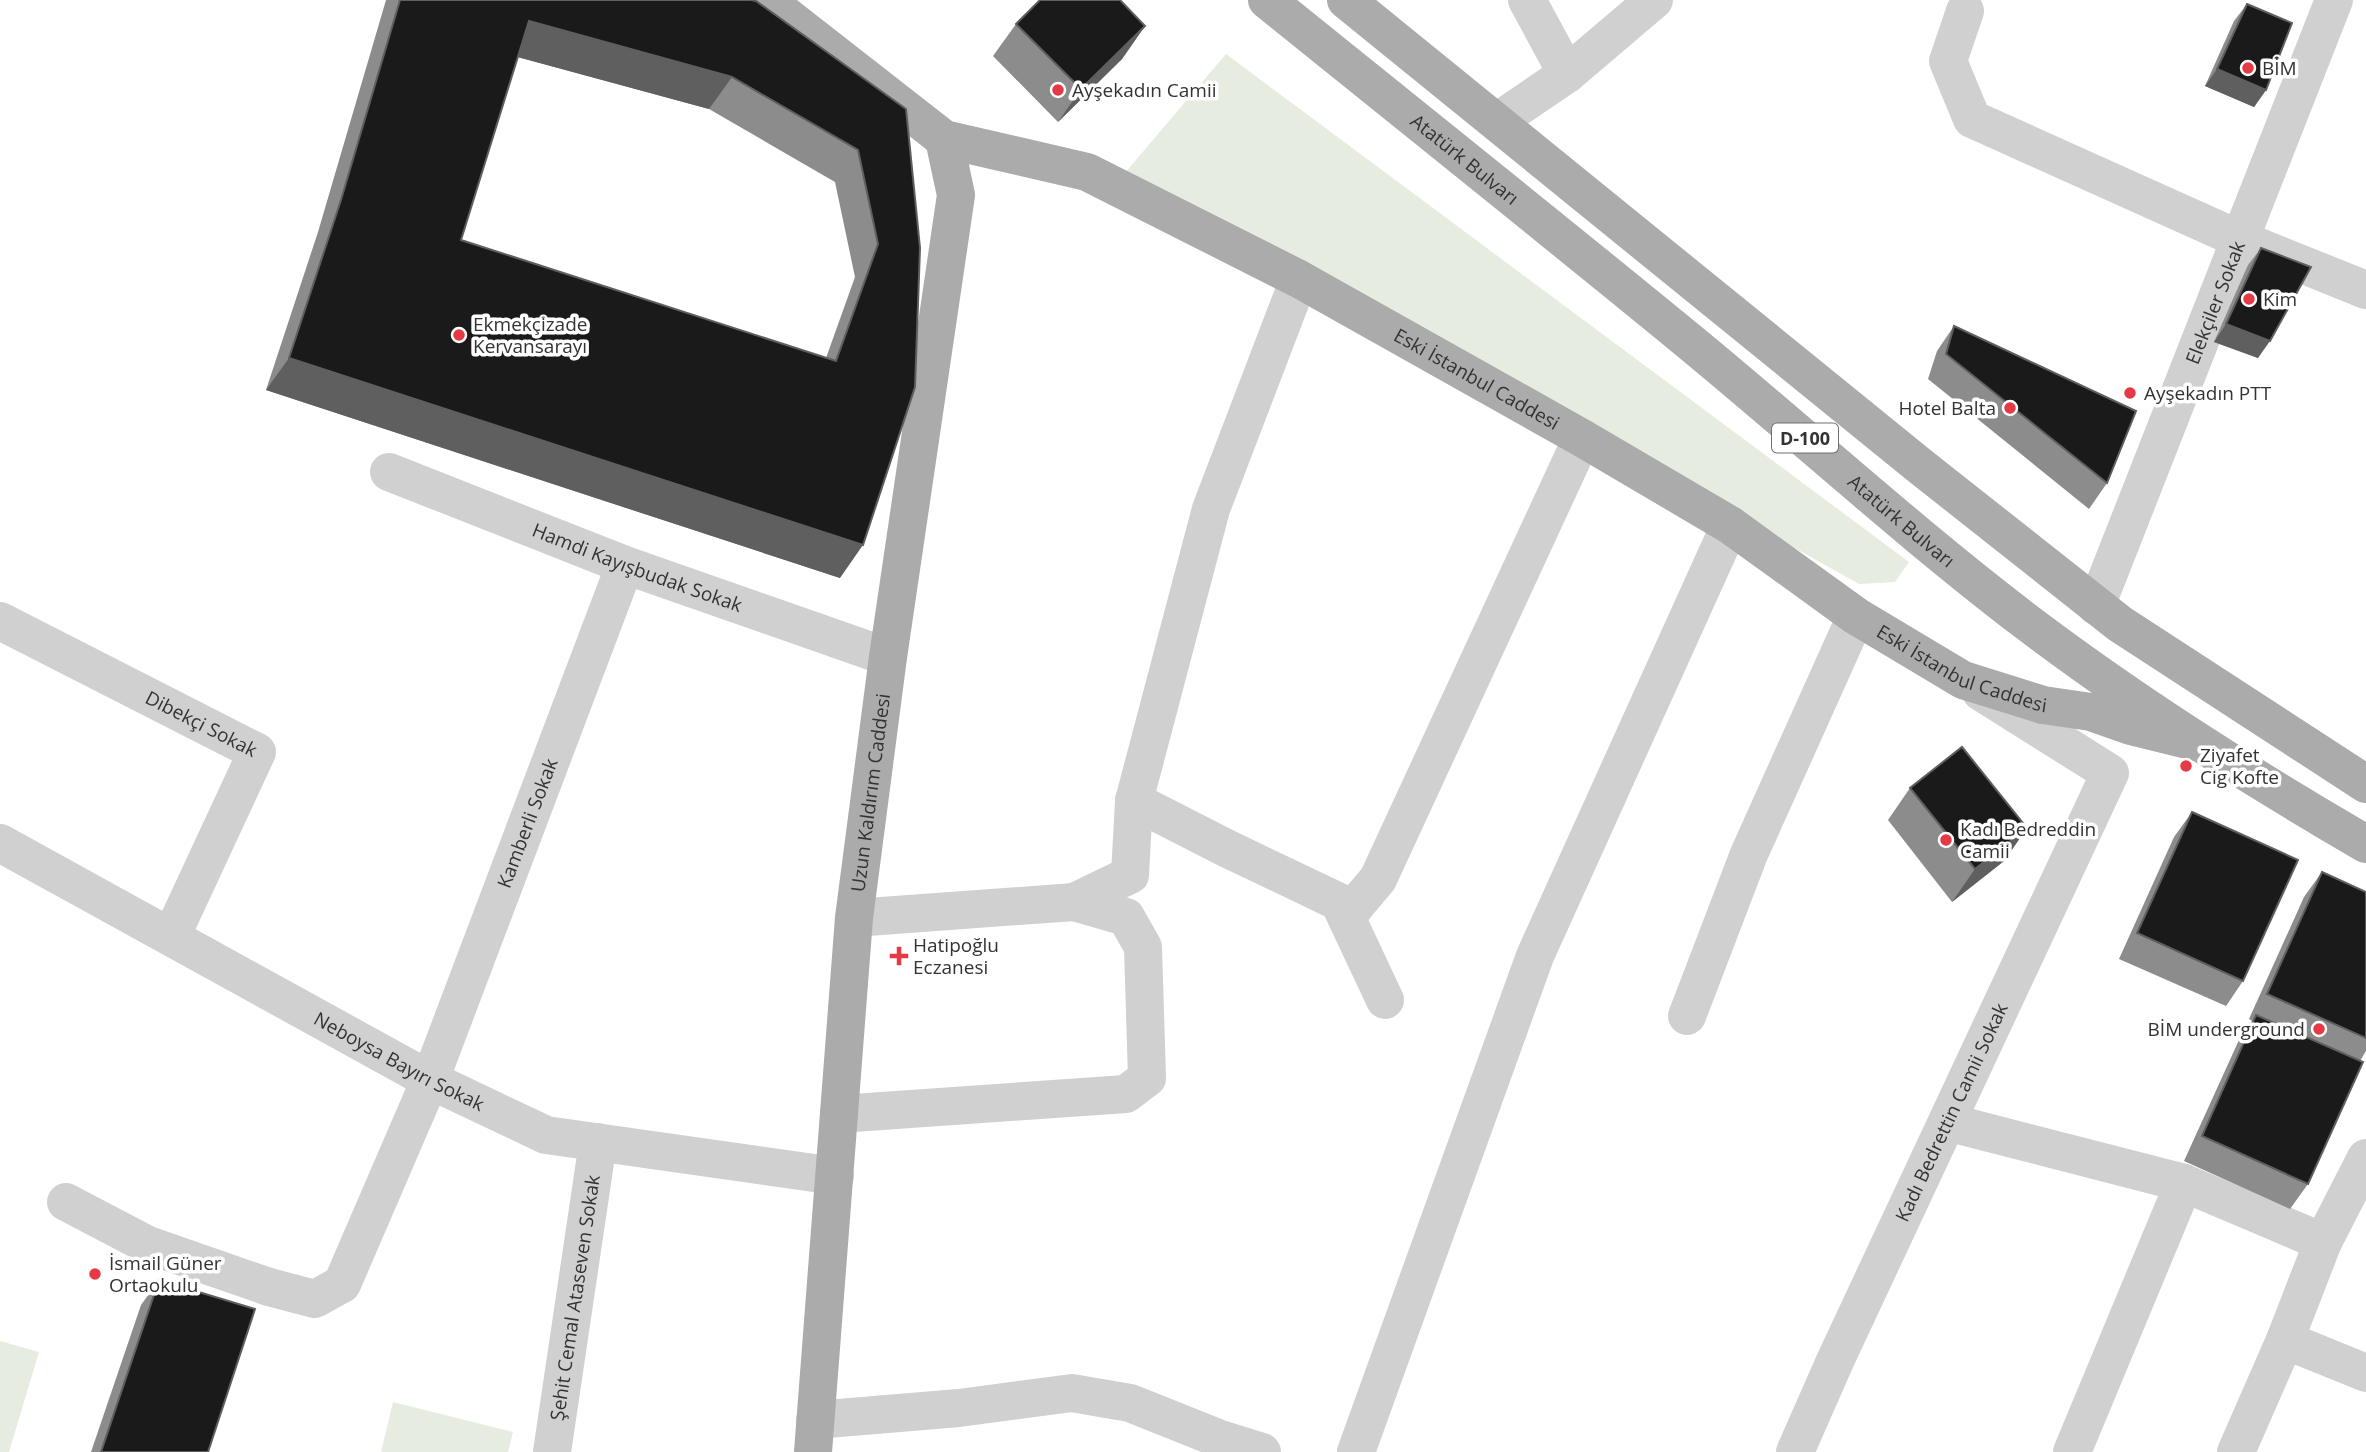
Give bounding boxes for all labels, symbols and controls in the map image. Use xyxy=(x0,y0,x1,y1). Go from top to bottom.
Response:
place label: BİM xyxy=(2262,55,2297,81)
marker: BİM xyxy=(2240,60,2256,76)
place label: Ayşekadın Camii xyxy=(1072,77,1217,103)
marker: Ayşekadın Camii xyxy=(1050,82,1066,98)
street label: Atatürk Bulvarı xyxy=(1405,108,1524,211)
street label: Elekçiler Sokak xyxy=(2179,237,2251,368)
place label: Kim xyxy=(2263,286,2297,312)
marker: Kim xyxy=(2241,291,2257,307)
place label: Ekmekçizade Kervansarayı xyxy=(473,311,587,359)
street label: Eski İstanbul Caddesi xyxy=(1389,322,1564,436)
marker: Ekmekçizade Kervansarayı xyxy=(451,327,467,343)
place label: Ayşekadın PTT xyxy=(2144,380,2272,406)
marker: Ayşekadın PTT xyxy=(2122,385,2138,401)
place label: Hotel Balta xyxy=(1898,395,1996,421)
marker: Hotel Balta xyxy=(2002,400,2018,416)
road number: D-100 xyxy=(1772,424,1838,452)
street label: Atatürk Bulvarı xyxy=(1843,469,1960,573)
street label: Hamdi Kayışbudak Sokak xyxy=(528,517,746,618)
street label: Eski İstanbul Caddesi xyxy=(1872,618,2049,718)
street label: Dibekçi Sokak xyxy=(141,684,262,763)
street label: Uzun Kaldırım Caddesi xyxy=(845,692,896,893)
place label: Ziyafet Cig Kofte xyxy=(2200,742,2279,790)
street label: Kamberli Sokak xyxy=(491,754,564,892)
marker: Ziyafet Cig Kofte xyxy=(2178,758,2194,774)
place label: Kadı Bedreddin Camii xyxy=(1960,816,2096,864)
marker: Kadı Bedreddin Camii xyxy=(1938,832,1954,848)
place label: Hatipoğlu Eczanesi xyxy=(913,932,999,980)
marker: Hatipoğlu Eczanesi xyxy=(891,948,907,964)
street label: Kadı Bedrettin Camii Sokak xyxy=(1889,999,2014,1226)
street label: Neboysa Bayırı Sokak xyxy=(309,1006,489,1117)
place label: BİM underground xyxy=(2148,1016,2305,1042)
marker: BİM underground xyxy=(2311,1021,2327,1037)
street label: Şehit Cemal Ataseven Sokak xyxy=(544,1173,606,1422)
place label: İsmail Güner Ortaokulu xyxy=(109,1250,222,1298)
marker: İsmail Güner Ortaokulu xyxy=(87,1266,103,1282)

